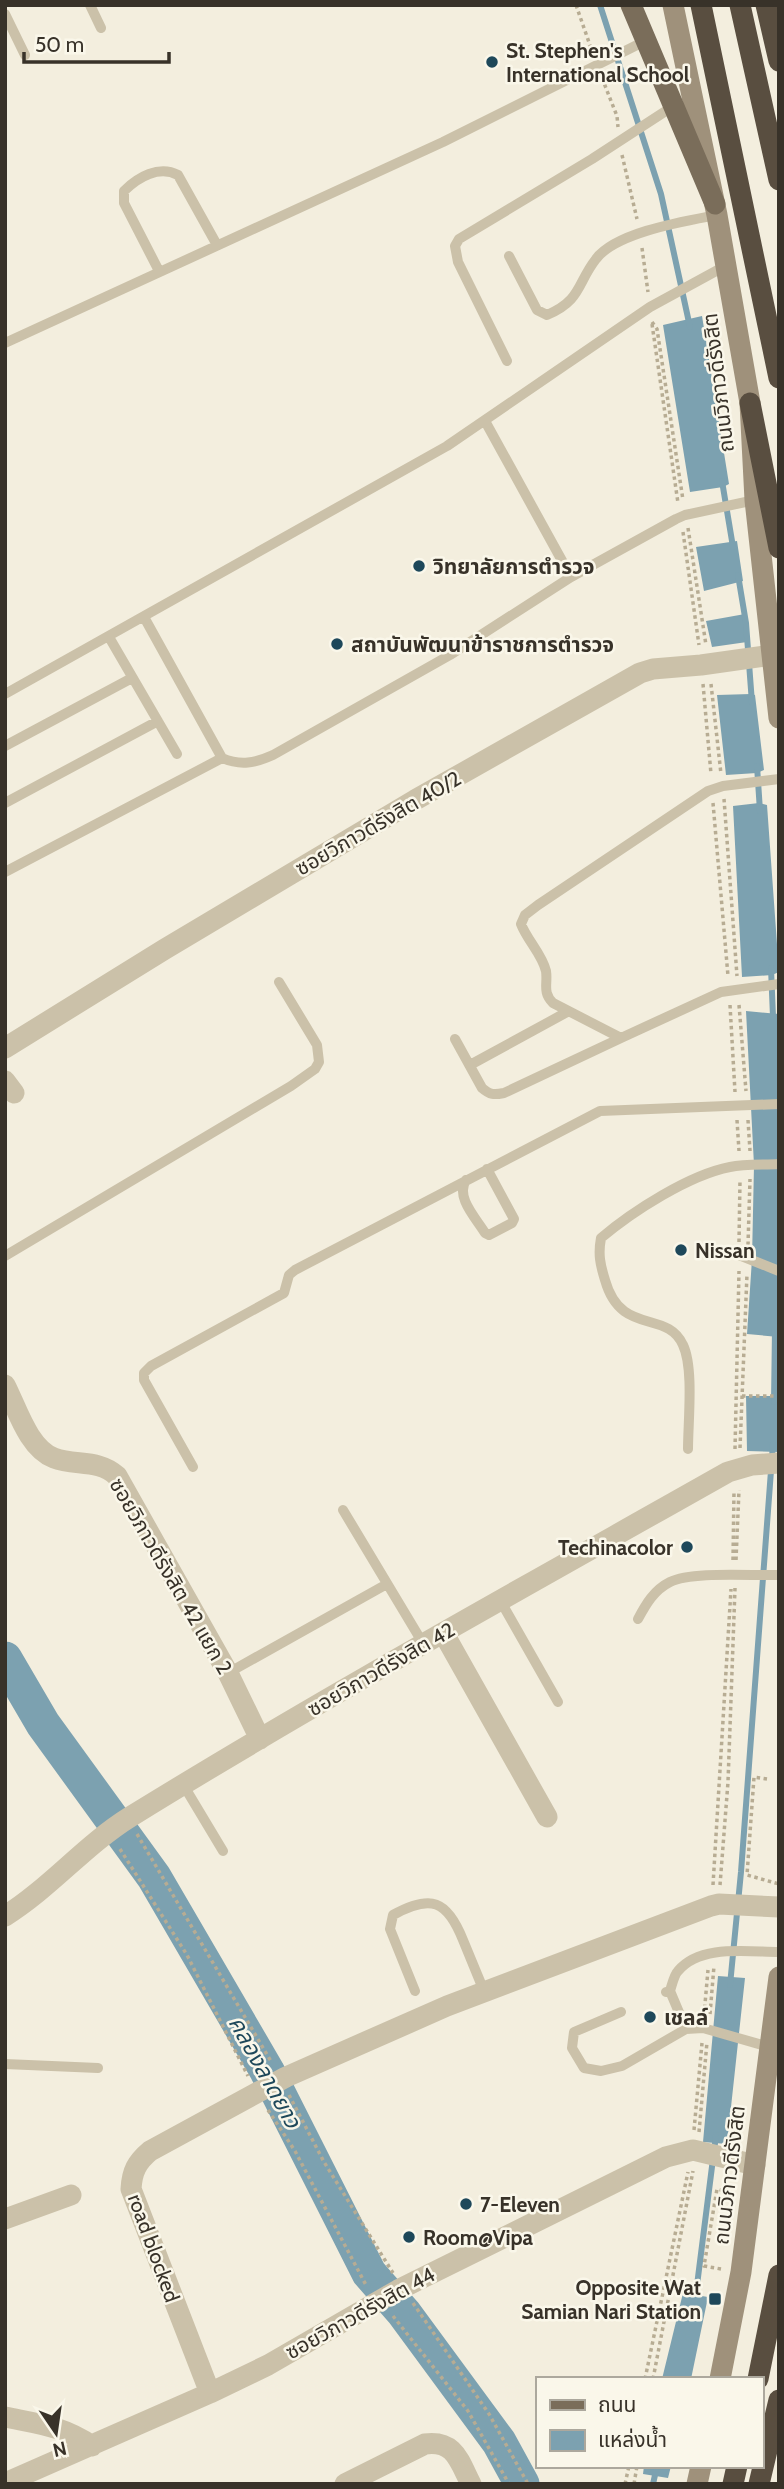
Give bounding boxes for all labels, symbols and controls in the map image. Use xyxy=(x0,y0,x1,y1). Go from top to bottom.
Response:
scale bar xyxy=(24,21,170,65)
text: 50 m xyxy=(35,32,84,57)
place label: St. Stephen's International School xyxy=(506,38,690,87)
marker: St. Stephen's International School xyxy=(484,54,500,70)
street label: ถนนวิภาวดีรังสิต xyxy=(697,312,739,454)
place label: วิทยาลัยการตำรวจ xyxy=(432,554,595,579)
marker: วิทยาลัยการตำรวจ xyxy=(411,558,427,574)
place label: สถาบันพัฒนาข้าราชการตำรวจ xyxy=(351,632,614,657)
marker: สถาบันพัฒนาข้าราชการตำรวจ xyxy=(329,636,345,652)
street label: ซอยวิภาวดีรังสิต 40/2 xyxy=(291,765,465,881)
place label: Nissan xyxy=(695,1238,755,1263)
marker: Nissan xyxy=(673,1242,689,1258)
street label: ซอยวิภาวดีรังสิต 42 แยก 2 xyxy=(105,1473,237,1679)
place label: Techinacolor xyxy=(558,1535,673,1560)
marker: Techinacolor xyxy=(679,1539,695,1555)
street label: ซอยวิภาวดีรังสิต 42 xyxy=(303,1617,459,1721)
place label: เชลล์ xyxy=(664,2005,708,2030)
marker: เชลล์ xyxy=(642,2009,658,2025)
water label: คลองลาดยาว xyxy=(223,2011,308,2134)
street label: ถนนวิภาวดีรังสิต xyxy=(708,2104,750,2246)
street label: road blocked xyxy=(123,2190,185,2306)
place label: 7-Eleven xyxy=(480,2192,560,2217)
marker: 7-Eleven xyxy=(458,2196,474,2212)
place label: Room@Vipa xyxy=(423,2225,533,2250)
marker: Room@Vipa xyxy=(401,2229,417,2245)
street label: ซอยวิภาวดีรังสิต 44 xyxy=(281,2262,439,2364)
place label: Opposite Wat Samian Nari Station xyxy=(521,2275,701,2324)
marker: Opposite Wat Samian Nari Station xyxy=(707,2291,723,2307)
legend xyxy=(536,2377,763,2468)
text: ถนน xyxy=(598,2392,636,2417)
north arrow xyxy=(21,2398,91,2468)
text: แหล่งน้ำ xyxy=(598,2425,667,2452)
text: N xyxy=(51,2436,69,2462)

